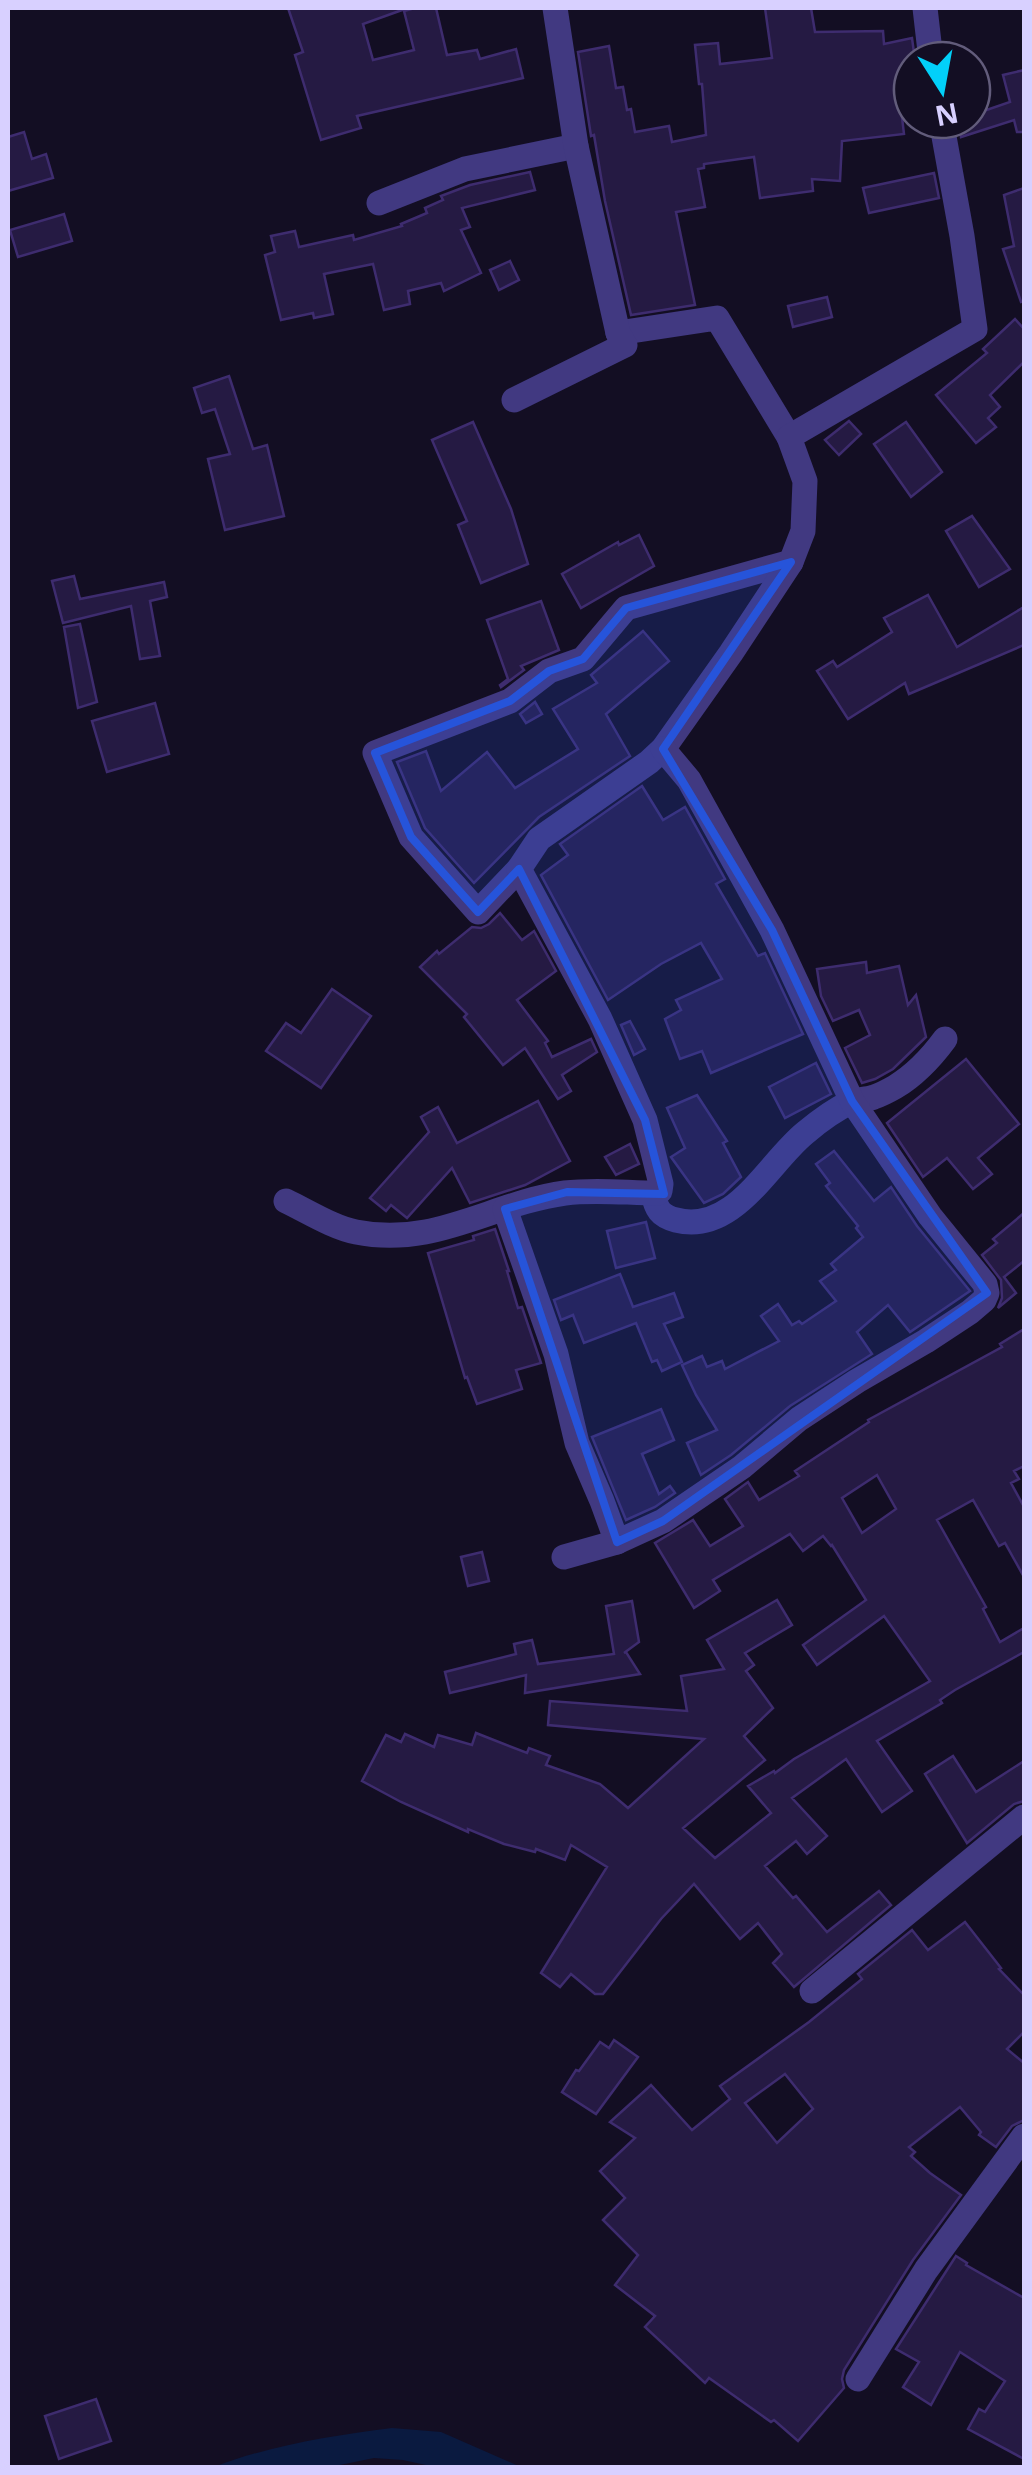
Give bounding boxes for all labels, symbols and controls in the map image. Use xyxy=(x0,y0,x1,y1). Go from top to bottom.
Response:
north arrow xyxy=(892,40,992,140)
text: N xyxy=(932,95,962,136)

